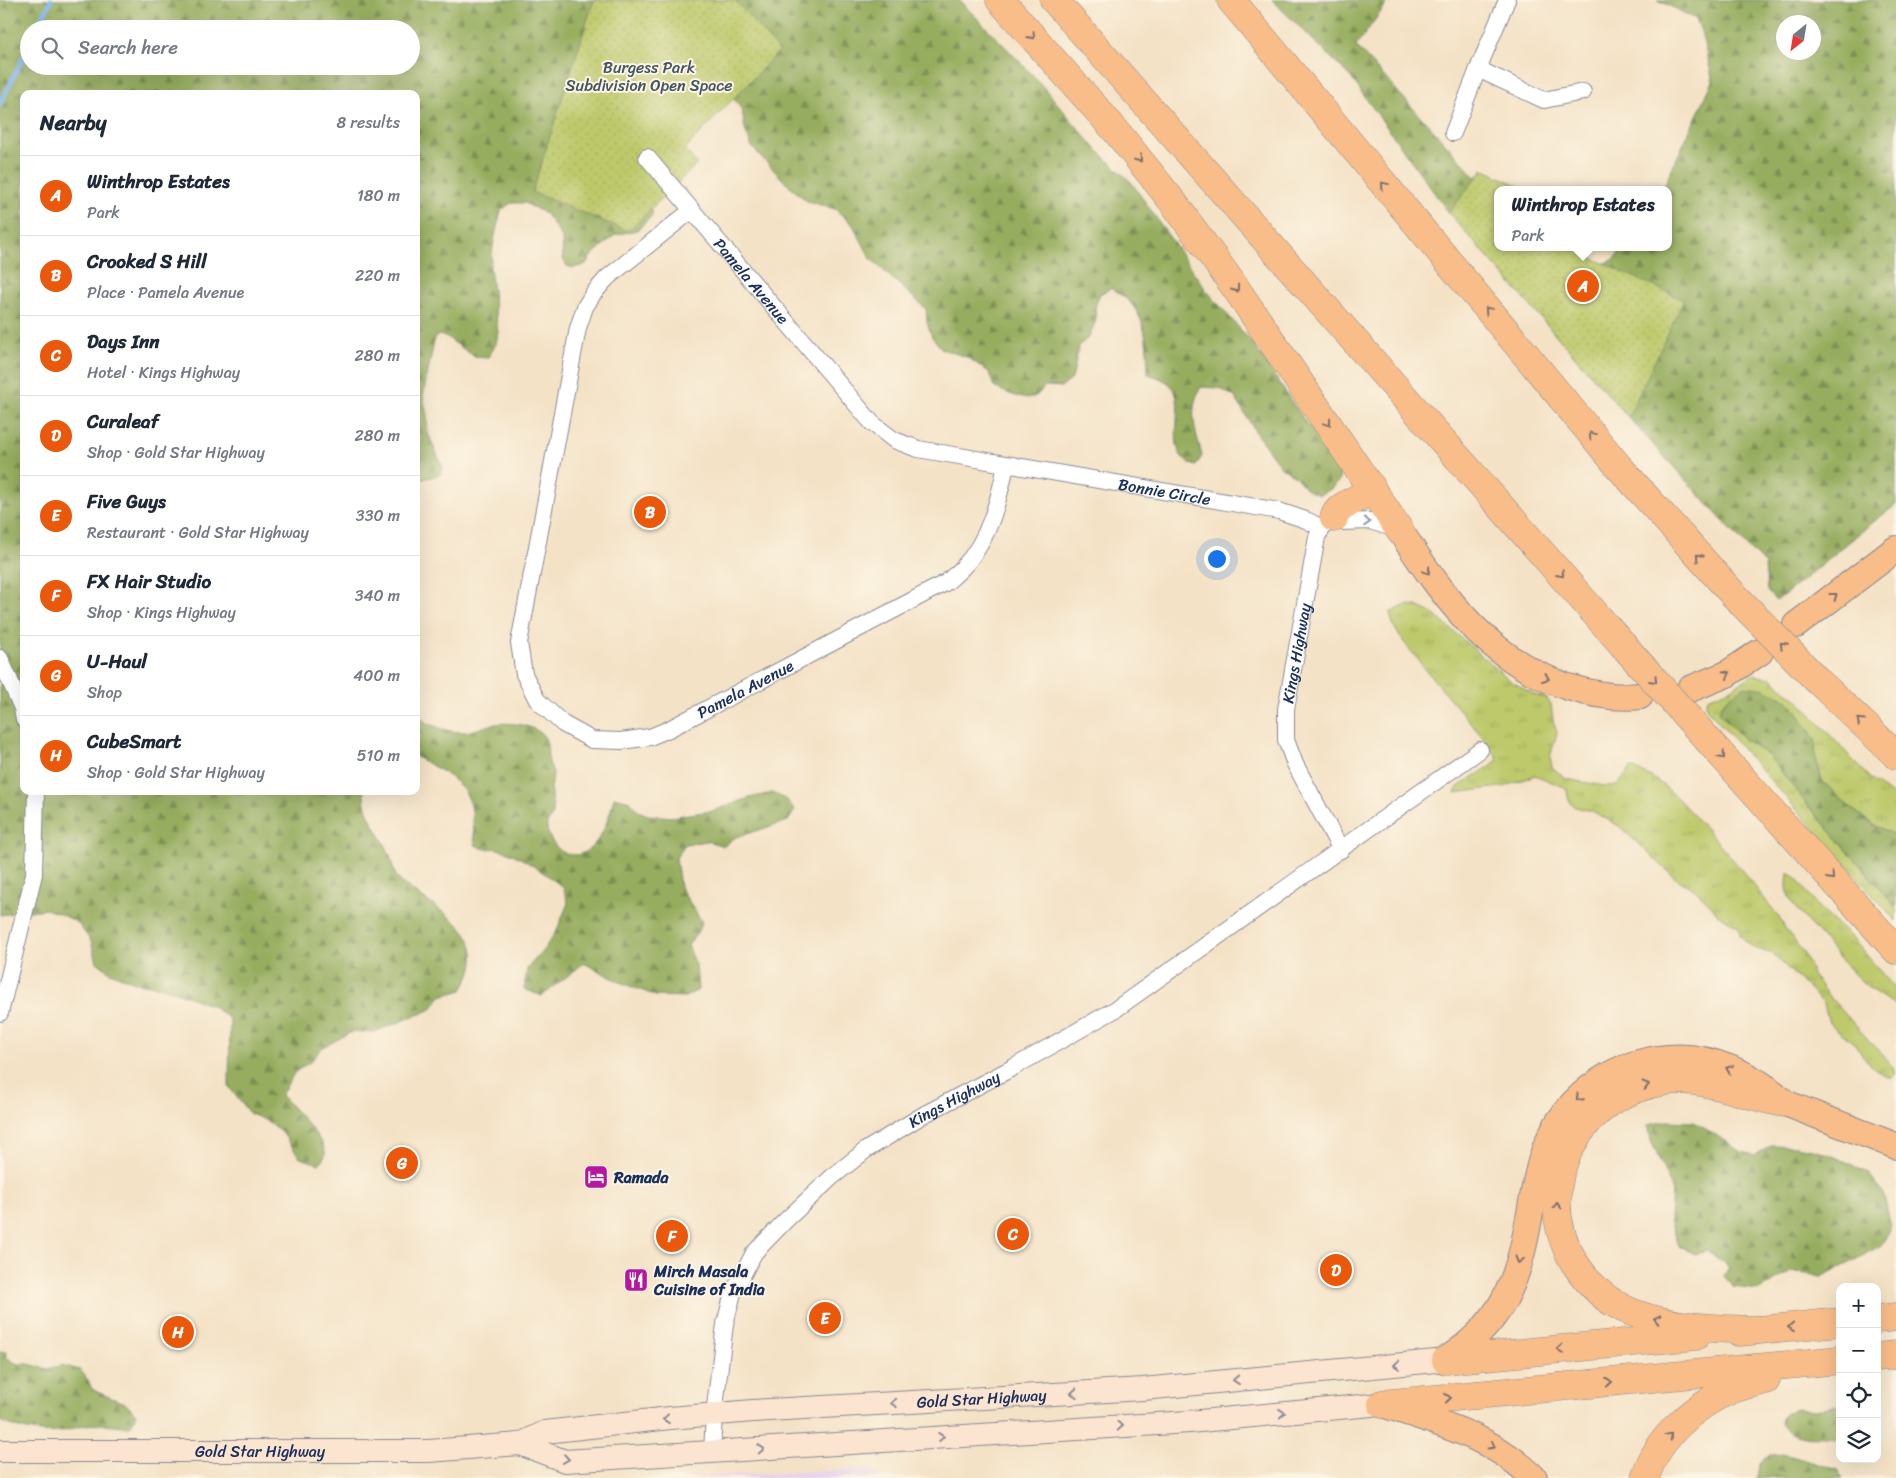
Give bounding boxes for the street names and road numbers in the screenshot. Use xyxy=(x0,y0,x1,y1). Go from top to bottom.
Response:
street label: Pamela Avenue xyxy=(706,231,797,331)
street label: Bonnie Circle xyxy=(1116,470,1213,514)
street label: Kings Highway xyxy=(1273,600,1320,706)
street label: Pamela Avenue xyxy=(692,651,799,727)
street label: Kings Highway xyxy=(902,1062,1006,1136)
street label: Gold Star Highway xyxy=(916,1380,1048,1417)
street label: Gold Star Highway xyxy=(195,1437,326,1466)

